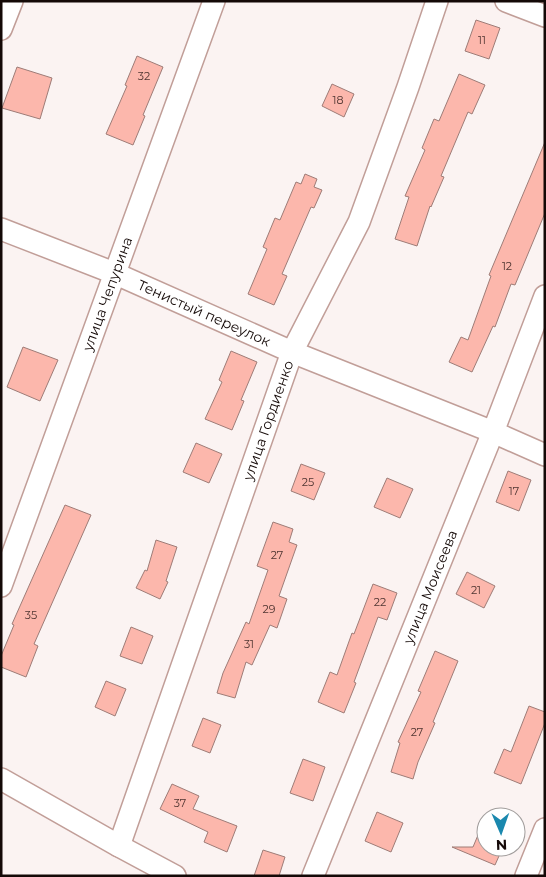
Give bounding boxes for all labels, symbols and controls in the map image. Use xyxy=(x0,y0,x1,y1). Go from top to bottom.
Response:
house number: 11 xyxy=(478,33,486,47)
house number: 32 xyxy=(138,69,150,83)
house number: 18 xyxy=(333,93,344,107)
street label: улица Чепурина xyxy=(78,234,136,354)
house number: 12 xyxy=(502,259,512,273)
street label: Тенистый переулок xyxy=(135,276,273,350)
street label: улица Гордиенко xyxy=(238,358,297,484)
house number: 25 xyxy=(302,475,314,489)
house number: 17 xyxy=(509,484,519,498)
street label: улица Моисеева xyxy=(399,527,461,647)
house number: 27 xyxy=(271,548,283,562)
house number: 21 xyxy=(471,583,481,597)
house number: 22 xyxy=(374,595,386,609)
house number: 29 xyxy=(263,602,276,616)
house number: 35 xyxy=(25,608,37,622)
house number: 31 xyxy=(244,637,254,651)
house number: 27 xyxy=(411,725,423,739)
house number: 37 xyxy=(174,796,186,810)
north arrow xyxy=(476,807,526,857)
text: N xyxy=(495,836,507,854)

